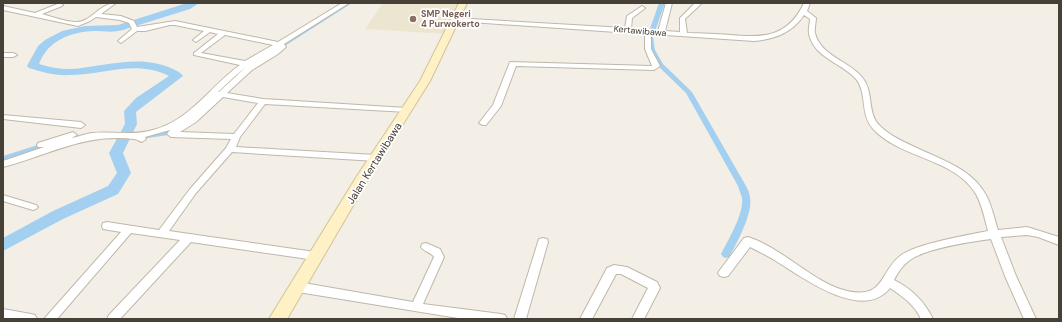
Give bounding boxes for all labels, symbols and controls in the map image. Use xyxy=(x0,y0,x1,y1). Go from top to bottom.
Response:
place label: SMP Negeri 4 Purwokerto xyxy=(421,8,480,30)
marker: SMP Negeri 4 Purwokerto xyxy=(408,14,418,24)
street label: Kertawibawa xyxy=(613,23,667,39)
street label: Jalan Kertawibawa xyxy=(343,120,405,206)

